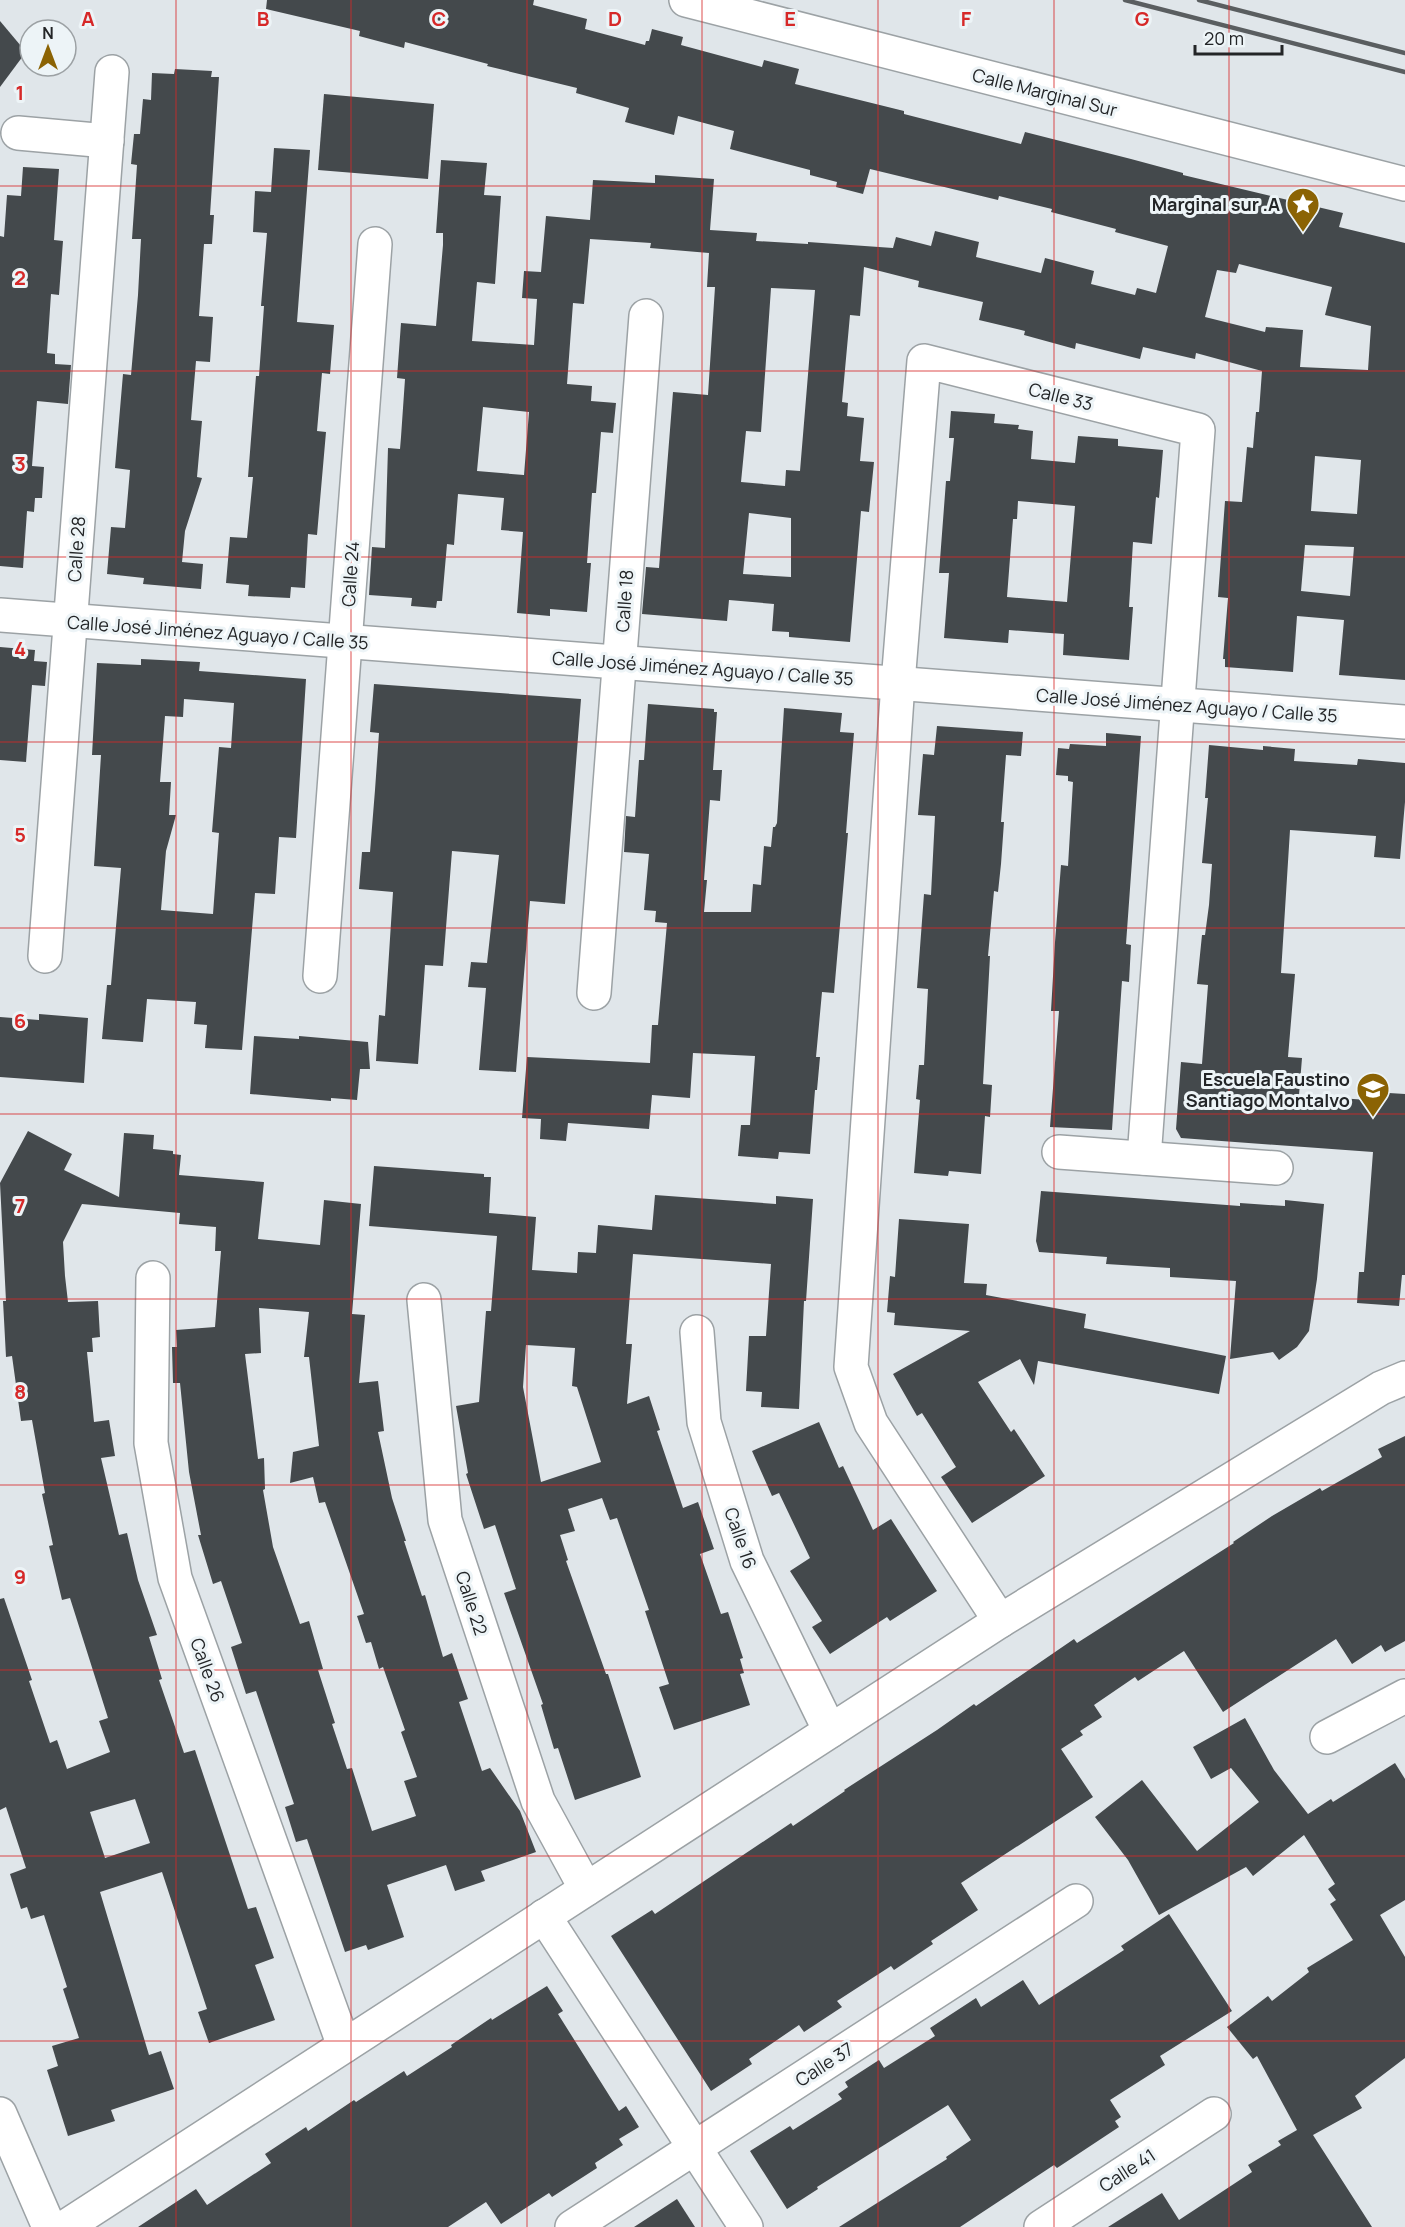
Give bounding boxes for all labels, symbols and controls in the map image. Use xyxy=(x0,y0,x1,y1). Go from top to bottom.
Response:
text: A xyxy=(81,5,95,32)
text: B xyxy=(257,5,270,32)
text: C xyxy=(432,5,446,32)
text: D xyxy=(608,5,622,32)
text: E xyxy=(784,5,796,32)
text: F xyxy=(961,5,972,32)
text: G xyxy=(1135,5,1150,32)
north arrow xyxy=(18,18,78,78)
scale bar xyxy=(1195,18,1282,56)
text: N xyxy=(42,22,54,44)
text: 20 m xyxy=(1204,26,1244,50)
street label: Calle Marginal Sur xyxy=(970,62,1120,122)
text: 1 xyxy=(16,79,24,106)
place icon: Marginal sur .A xyxy=(1285,186,1321,233)
place label: Marginal sur .A xyxy=(1152,192,1280,216)
text: 2 xyxy=(14,264,26,291)
street label: Calle 33 xyxy=(1026,376,1096,416)
text: 3 xyxy=(14,450,26,477)
street label: Calle 28 xyxy=(62,515,90,583)
street label: Calle 24 xyxy=(336,540,364,608)
street label: Calle 18 xyxy=(610,569,638,633)
street label: Calle José Jiménez Aguayo / Calle 35 xyxy=(66,609,370,655)
text: 4 xyxy=(14,635,26,662)
street label: Calle José Jiménez Aguayo / Calle 35 xyxy=(551,645,855,691)
street label: Calle José Jiménez Aguayo / Calle 35 xyxy=(1035,682,1339,728)
text: 5 xyxy=(14,821,26,848)
text: 6 xyxy=(14,1007,26,1034)
place label: Escuela Faustino Santiago Montalvo xyxy=(1186,1067,1350,1112)
school or university icon: Escuela Faustino Santiago Montalvo xyxy=(1355,1071,1391,1118)
text: 7 xyxy=(15,1192,25,1219)
text: 8 xyxy=(14,1378,26,1405)
street label: Calle 16 xyxy=(719,1504,763,1572)
text: 9 xyxy=(14,1563,26,1590)
street label: Calle 22 xyxy=(450,1568,494,1638)
street label: Calle 26 xyxy=(185,1634,231,1706)
street label: Calle 37 xyxy=(790,2036,858,2092)
street label: Calle 41 xyxy=(1094,2143,1160,2197)

